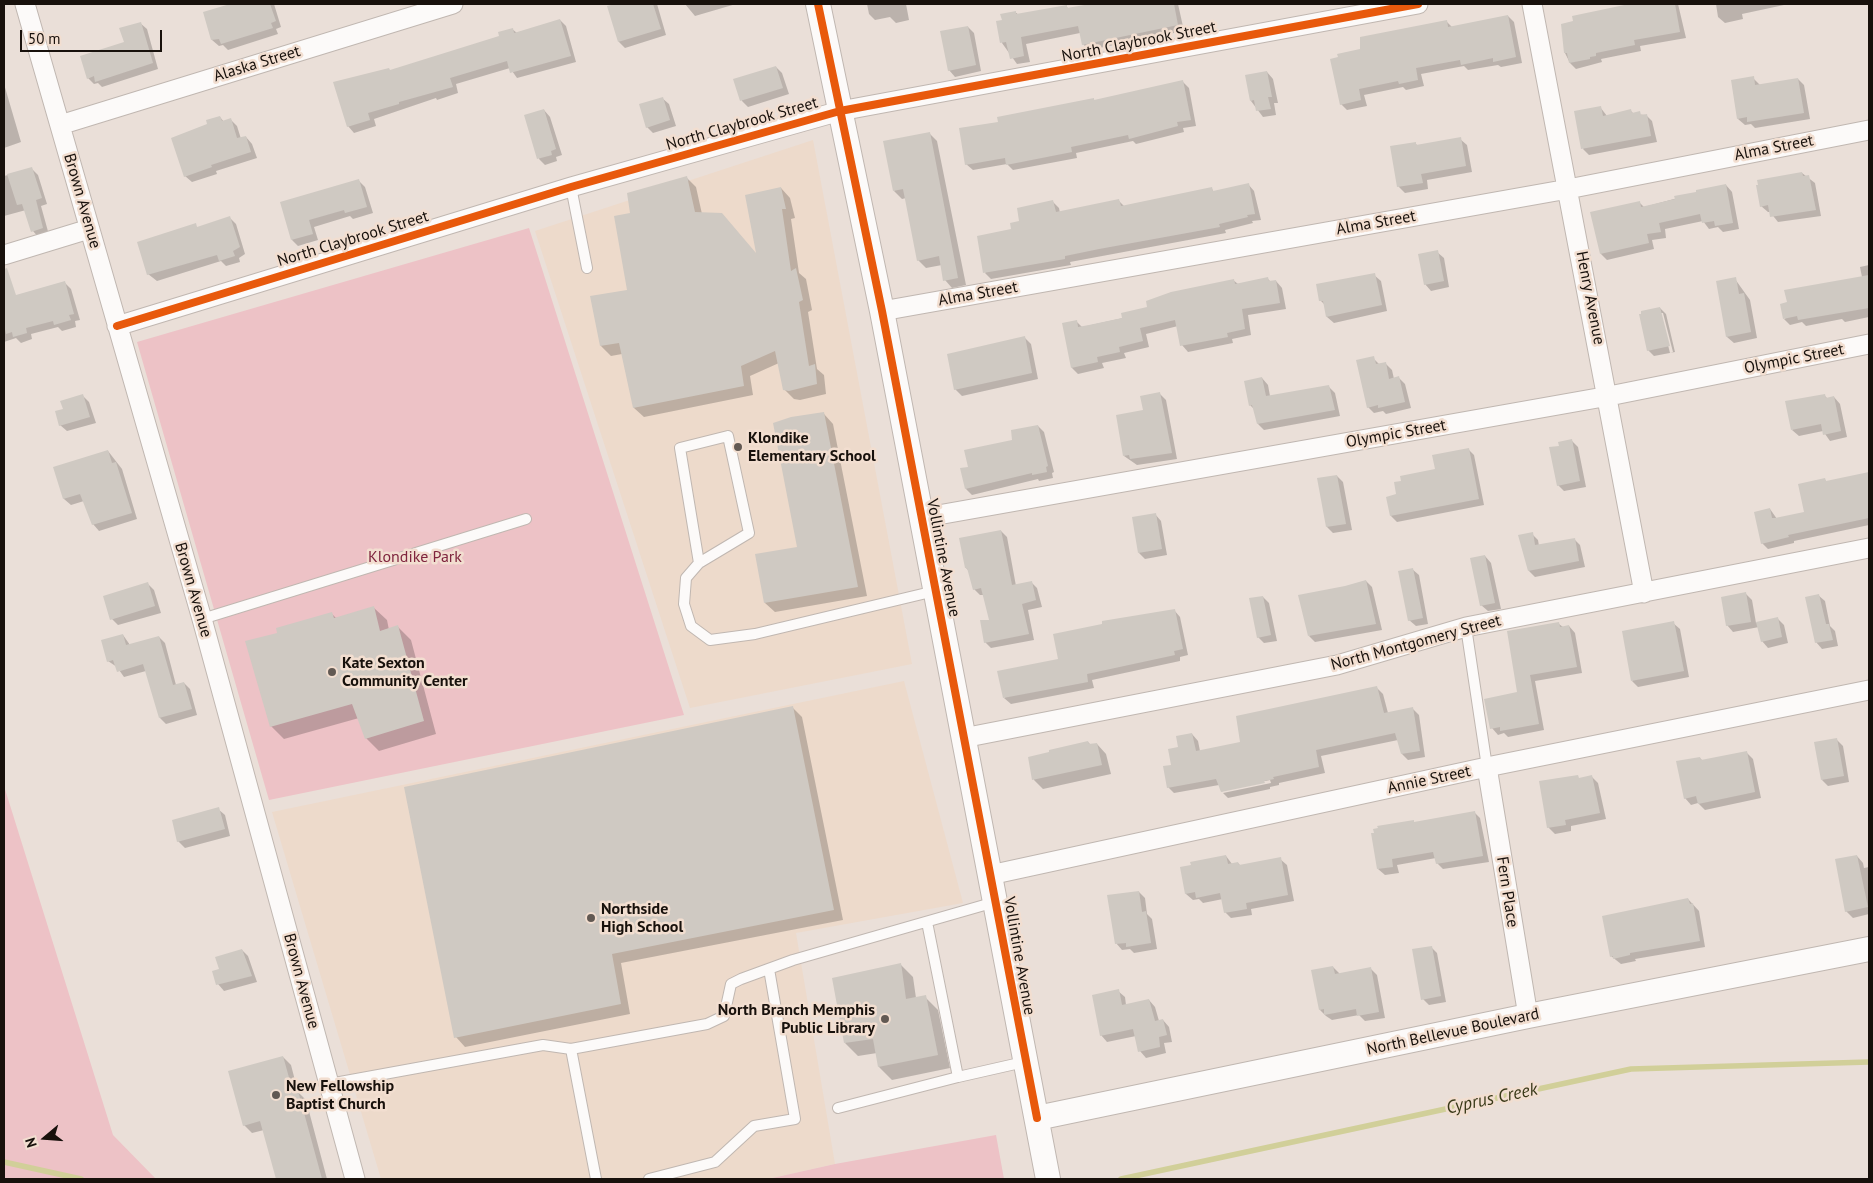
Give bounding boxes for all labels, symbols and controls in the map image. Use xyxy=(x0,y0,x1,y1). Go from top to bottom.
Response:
street label: North Claybrook Street xyxy=(1060,18,1218,66)
scale bar xyxy=(22,20,165,52)
text: 50 m xyxy=(28,29,61,48)
street label: Alaska Street xyxy=(211,42,303,86)
street label: North Claybrook Street xyxy=(664,93,820,155)
street label: Alma Street xyxy=(1733,131,1815,165)
street label: Brown Avenue xyxy=(59,151,105,251)
street label: North Claybrook Street xyxy=(275,207,431,271)
street label: Alma Street xyxy=(1335,207,1417,239)
street label: Henry Avenue xyxy=(1572,250,1608,346)
street label: Alma Street xyxy=(937,278,1019,310)
street label: Olympic Street xyxy=(1742,340,1846,378)
street label: Olympic Street xyxy=(1344,416,1448,452)
place label: Klondike Elementary School xyxy=(748,428,876,466)
marker: Klondike Elementary School xyxy=(732,441,744,453)
street label: Vollintine Avenue xyxy=(922,497,964,619)
street label: Brown Avenue xyxy=(170,540,216,640)
park label: Klondike Park xyxy=(368,547,462,567)
street label: North Montgomery Street xyxy=(1329,611,1503,675)
place label: Kate Sexton Community Center xyxy=(342,653,468,691)
marker: Kate Sexton Community Center xyxy=(326,666,338,678)
street label: Annie Street xyxy=(1386,762,1472,798)
street label: Fern Place xyxy=(1492,855,1522,929)
street label: Vollintine Avenue xyxy=(999,895,1039,1017)
place label: Northside High School xyxy=(601,899,683,937)
marker: Northside High School xyxy=(585,912,597,924)
street label: Brown Avenue xyxy=(279,931,323,1031)
place label: North Branch Memphis Public Library xyxy=(718,1000,875,1038)
street label: North Bellevue Boulevard xyxy=(1365,1004,1541,1060)
marker: North Branch Memphis Public Library xyxy=(879,1013,891,1025)
place label: New Fellowship Baptist Church xyxy=(286,1076,394,1114)
water label: Cyprus Creek xyxy=(1444,1079,1540,1119)
marker: New Fellowship Baptist Church xyxy=(270,1089,282,1101)
north arrow xyxy=(20,1113,70,1163)
text: N xyxy=(21,1135,41,1150)

